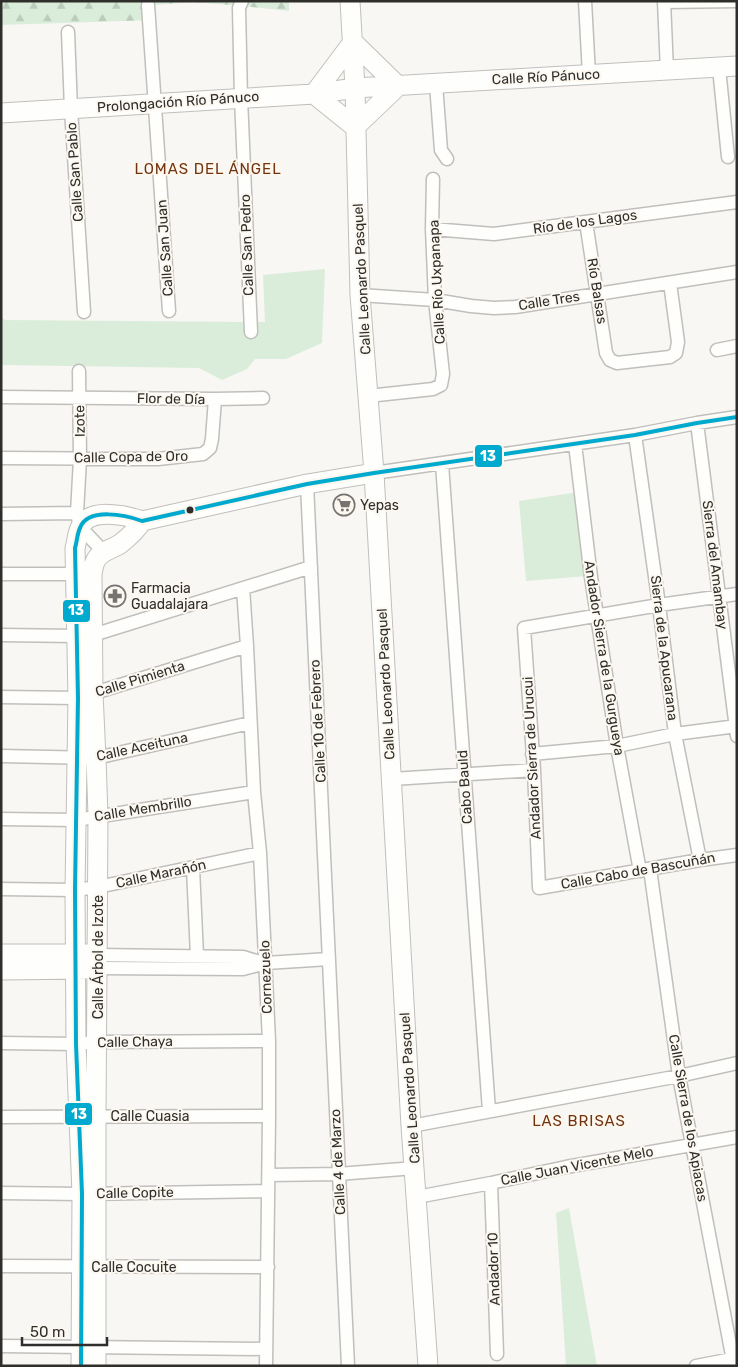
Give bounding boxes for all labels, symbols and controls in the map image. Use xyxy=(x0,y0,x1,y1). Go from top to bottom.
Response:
street label: Calle Río Pánuco xyxy=(491,66,601,88)
street label: Prolongación Río Pánuco xyxy=(96,88,260,116)
street label: Calle San Pablo xyxy=(63,122,87,222)
district label: LOMAS DEL ÁNGEL xyxy=(134,160,282,178)
street label: Calle San Pedro xyxy=(237,194,257,296)
street label: Calle San Juan xyxy=(153,199,177,297)
street label: Calle Leonardo Pasquel xyxy=(350,203,374,355)
street label: Río de los Lagos xyxy=(532,206,638,238)
street label: Calle Río Uxpanapa xyxy=(425,219,449,345)
street label: Río Balsas xyxy=(583,257,611,325)
street label: Calle Tres xyxy=(517,288,581,314)
street label: Flor de Día xyxy=(137,390,205,408)
street label: Izote xyxy=(71,405,89,437)
line badge: 13 xyxy=(474,444,503,468)
street label: Calle Copa de Oro xyxy=(74,448,188,466)
text: 13 xyxy=(480,448,496,465)
supermarket icon: Yepas xyxy=(332,493,356,517)
place label: Yepas xyxy=(360,497,399,514)
street label: Sierra del Amambay xyxy=(699,500,731,631)
unlabelled marker xyxy=(185,505,195,515)
street label: Andador Sierra de la Gurgueya xyxy=(580,559,628,757)
street label: Sierra de la Apucarana xyxy=(647,574,681,722)
place label: Farmacia Guadalajara xyxy=(131,580,208,613)
pharmacy icon: Farmacia Guadalajara xyxy=(103,584,127,608)
line badge: 13 xyxy=(62,599,91,623)
text: 13 xyxy=(68,602,84,619)
street label: Calle Leonardo Pasquel xyxy=(374,608,398,760)
street label: Calle Pimienta xyxy=(93,657,187,701)
street label: Calle 10 de Febrero xyxy=(306,659,330,783)
street label: Andador Sierra de Urucui xyxy=(519,676,545,840)
street label: Calle Aceituna xyxy=(95,729,189,765)
street label: Cabo Bauld xyxy=(454,749,476,825)
street label: Calle Membrillo xyxy=(93,793,193,825)
street label: Calle Cabo de Bascuñán xyxy=(559,849,717,893)
street label: Calle Marañón xyxy=(114,856,208,892)
street label: Calle Árbol de Izote xyxy=(89,895,107,1019)
street label: Cornezuelo xyxy=(256,940,276,1014)
street label: Calle Leonardo Pasquel xyxy=(396,1012,424,1164)
street label: Calle Chaya xyxy=(97,1033,173,1051)
street label: Calle Sierra de los Apiacas xyxy=(665,1033,711,1203)
line badge: 13 xyxy=(64,1102,93,1126)
text: 13 xyxy=(71,1106,87,1123)
street label: Calle Cuasia xyxy=(111,1108,189,1125)
street label: Calle 4 de Marzo xyxy=(327,1109,349,1215)
district label: LAS BRISAS xyxy=(532,1112,626,1130)
street label: Calle Juan Vicente Melo xyxy=(499,1143,655,1189)
street label: Calle Copite xyxy=(96,1184,174,1202)
street label: Andador 10 xyxy=(484,1232,504,1306)
street label: Calle Cocuite xyxy=(91,1259,177,1276)
scale bar xyxy=(22,1314,108,1346)
text: 50 m xyxy=(30,1323,65,1341)

